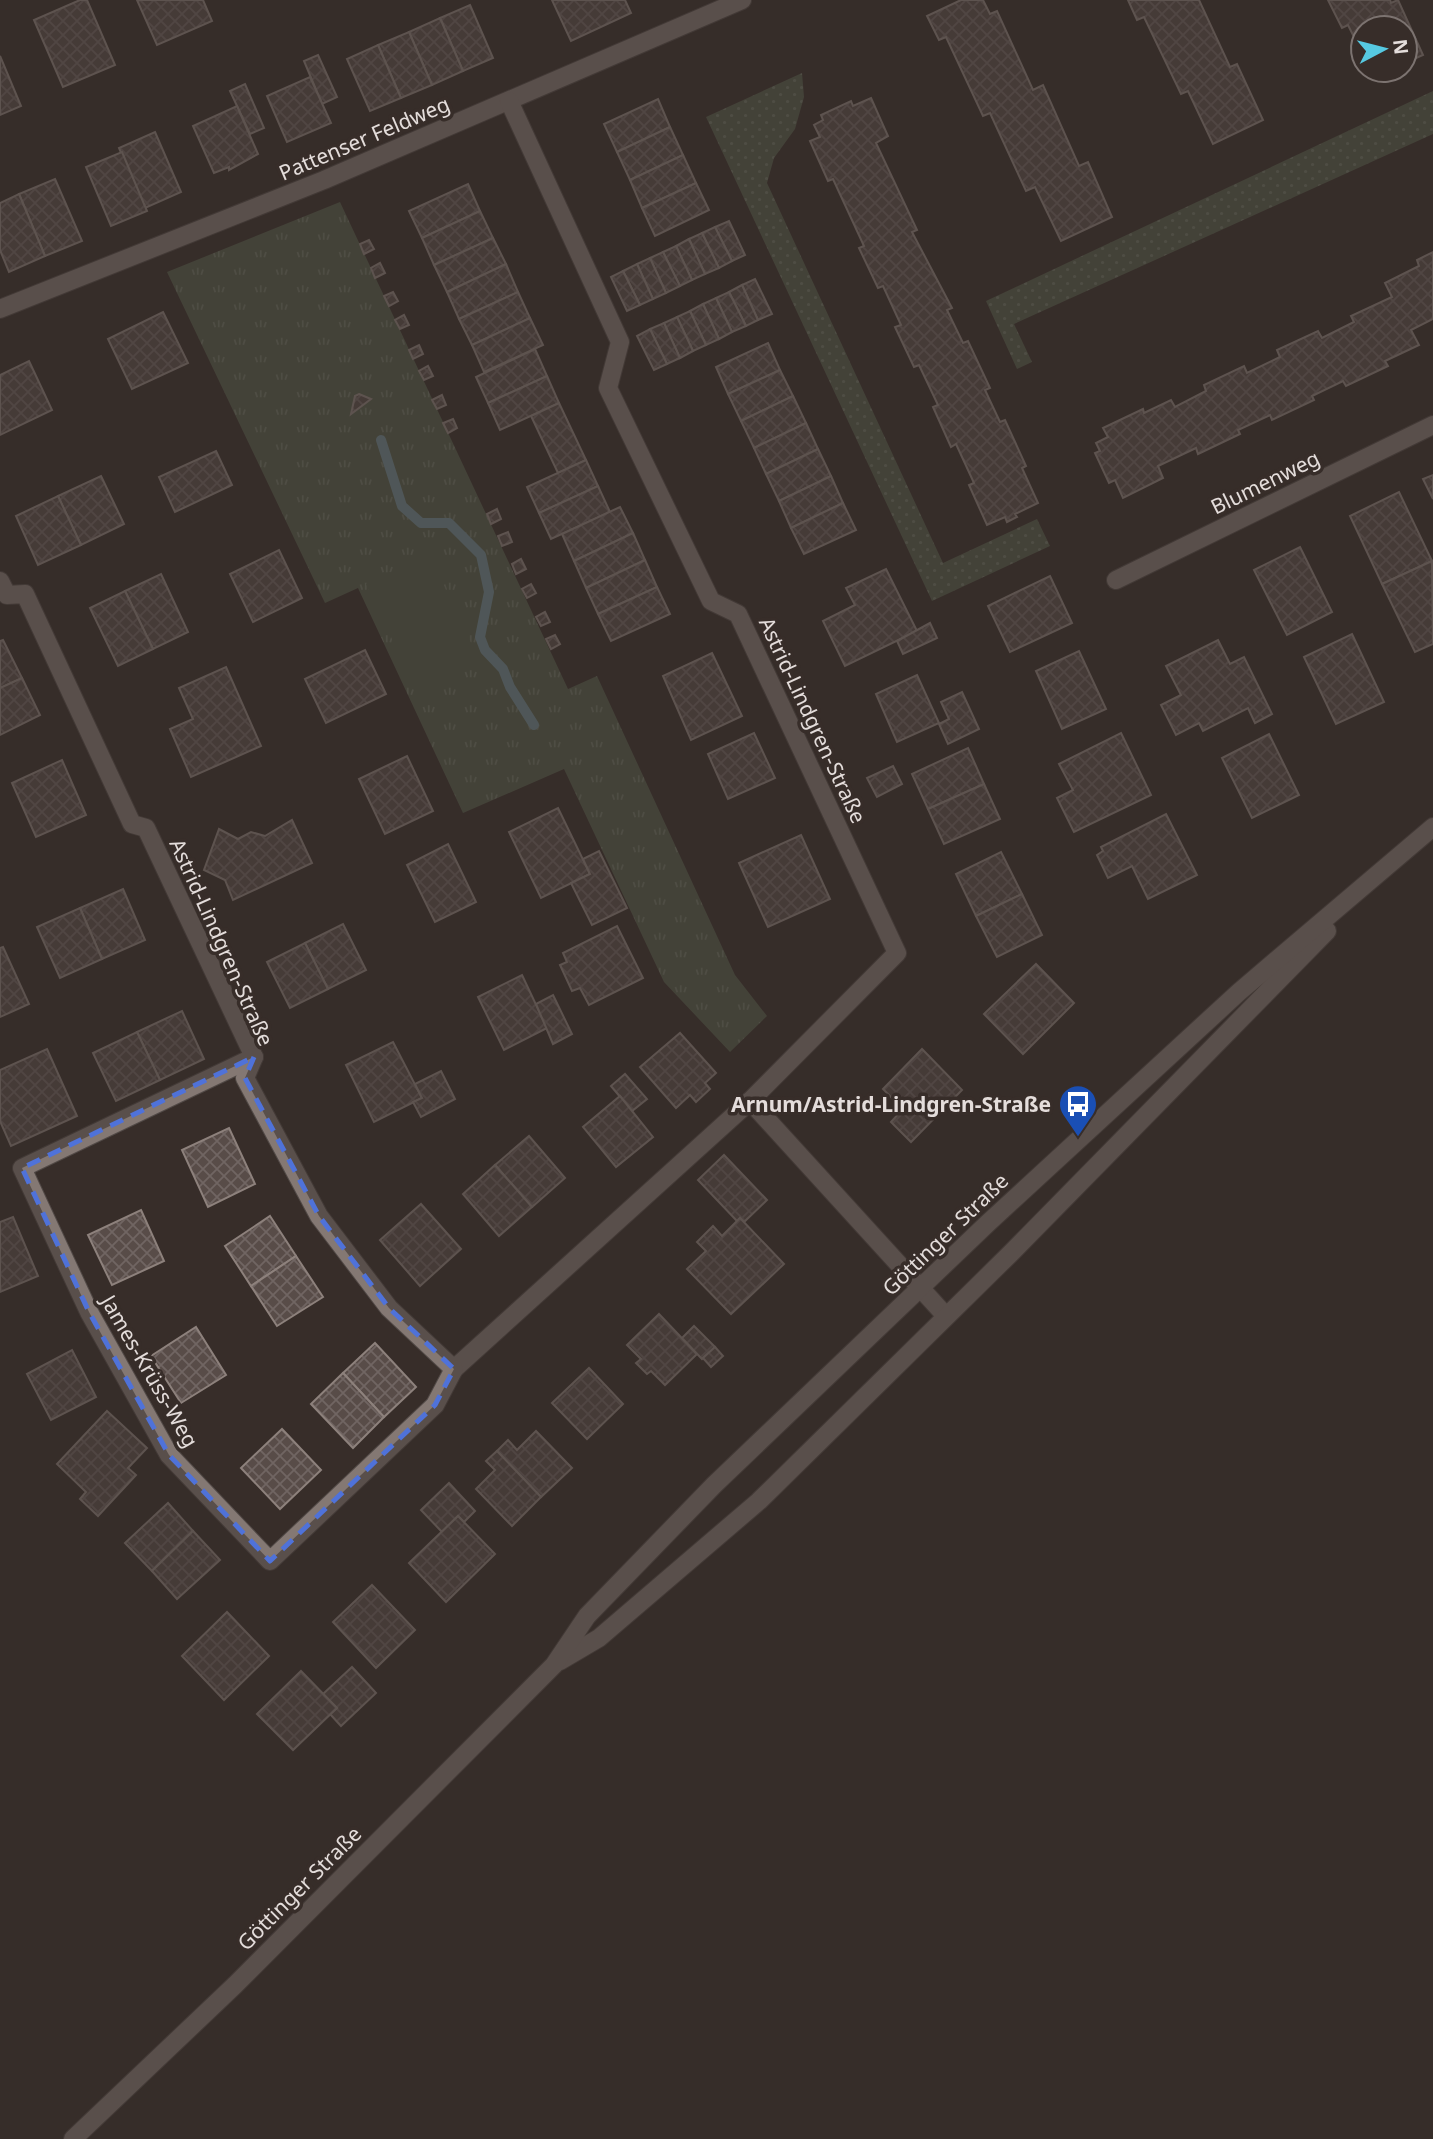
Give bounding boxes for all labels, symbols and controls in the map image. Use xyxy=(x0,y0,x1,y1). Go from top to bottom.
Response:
north arrow xyxy=(1349,14,1419,84)
text: N xyxy=(1387,38,1415,56)
street label: Pattenser Feldweg xyxy=(274,89,454,187)
street label: Blumenweg xyxy=(1206,444,1324,520)
street label: Astrid-Lindgren-Straße xyxy=(753,613,873,827)
street label: Astrid-Lindgren-Straße xyxy=(164,834,280,1050)
bus stop icon: Arnum/Astrid-Lindgren-Straße xyxy=(1057,1083,1099,1138)
place label: Arnum/Astrid-Lindgren-Straße xyxy=(731,1090,1051,1118)
street label: Göttinger Straße xyxy=(876,1167,1014,1301)
street label: James-Krüss-Weg xyxy=(94,1288,205,1452)
street label: Göttinger Straße xyxy=(231,1820,367,1956)

